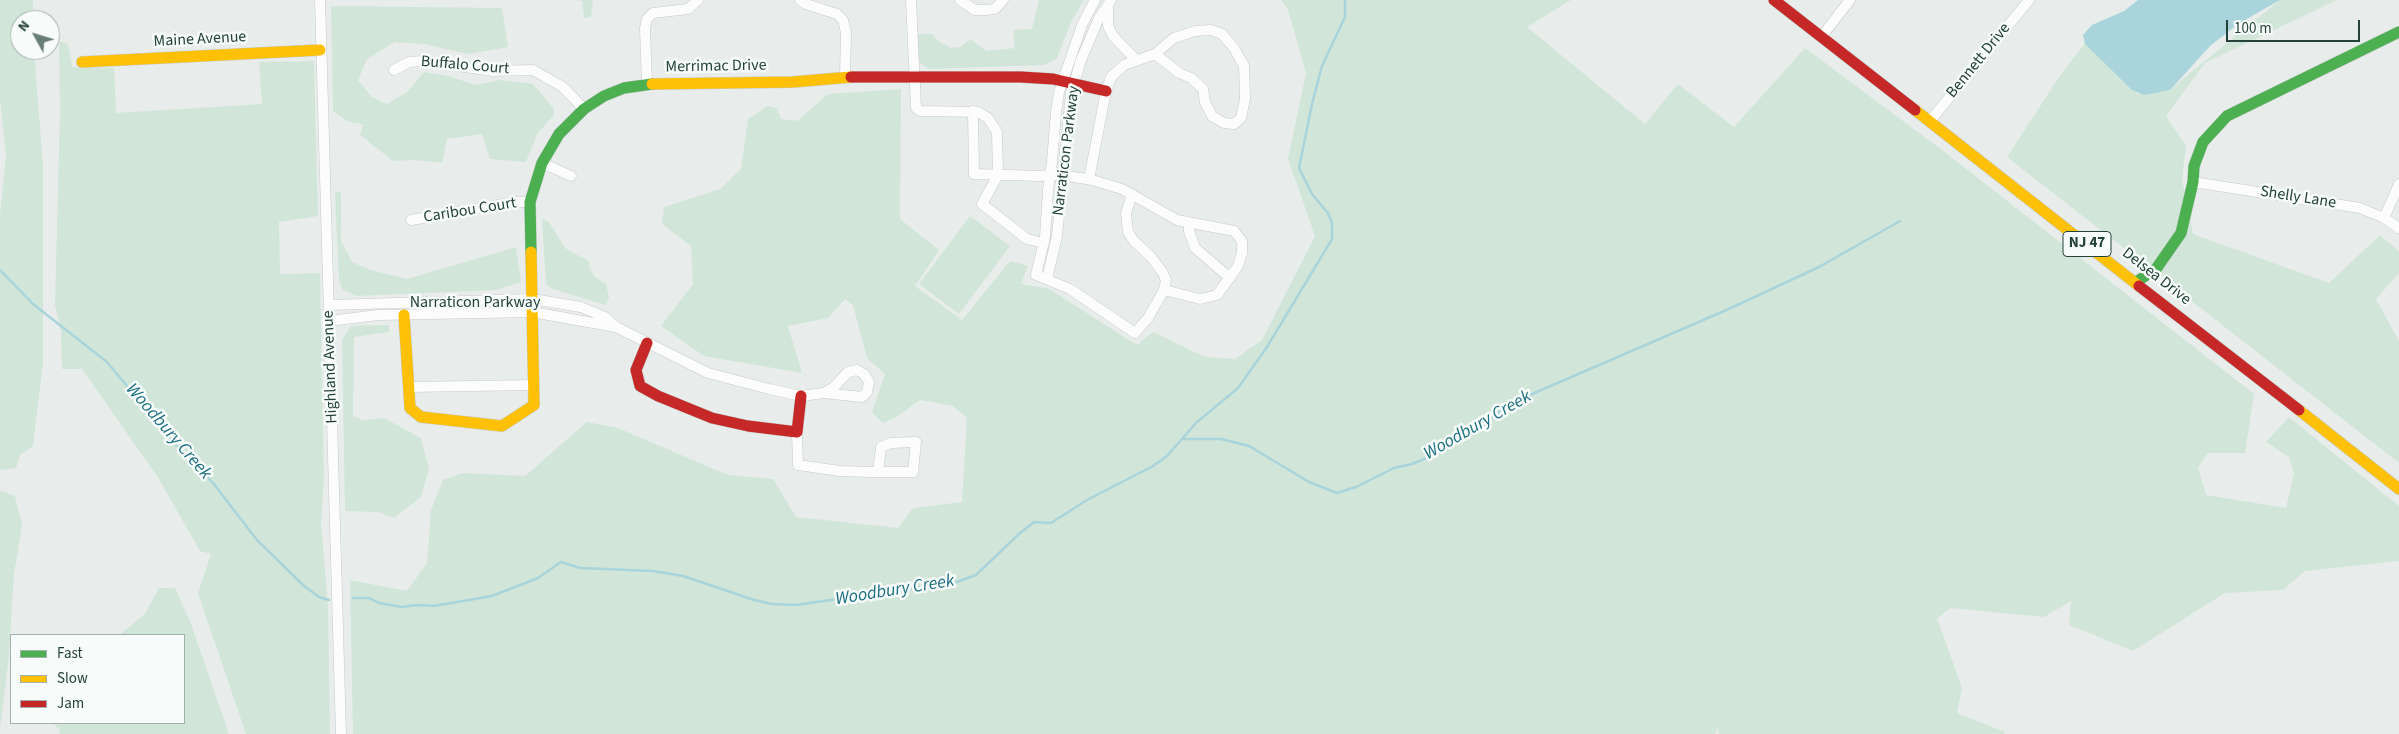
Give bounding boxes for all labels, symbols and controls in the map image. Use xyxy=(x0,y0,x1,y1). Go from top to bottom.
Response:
north arrow xyxy=(10,10,60,60)
scale bar xyxy=(2229,10,2363,42)
text: N xyxy=(13,16,35,36)
text: 100 m xyxy=(2234,18,2272,39)
street label: Bennett Drive xyxy=(1943,20,2015,102)
street label: Maine Avenue xyxy=(153,28,247,52)
street label: Buffalo Court xyxy=(420,53,510,79)
street label: Merrimac Drive xyxy=(665,57,767,77)
street label: Narraticon Parkway xyxy=(1050,85,1084,217)
street label: Shelly Lane xyxy=(2259,183,2337,213)
street label: Caribou Court xyxy=(422,194,518,228)
road number: NJ 47 xyxy=(2063,232,2111,256)
street label: Delsea Drive xyxy=(2118,244,2194,310)
street label: Narraticon Parkway xyxy=(410,293,540,313)
street label: Highland Avenue xyxy=(319,310,343,424)
water label: Woodbury Creek xyxy=(120,380,216,484)
water label: Woodbury Creek xyxy=(1421,387,1535,465)
water label: Woodbury Creek xyxy=(834,571,956,611)
legend xyxy=(10,634,185,724)
text: Fast xyxy=(57,643,83,664)
text: Slow xyxy=(57,668,88,689)
text: Jam xyxy=(57,693,84,714)

